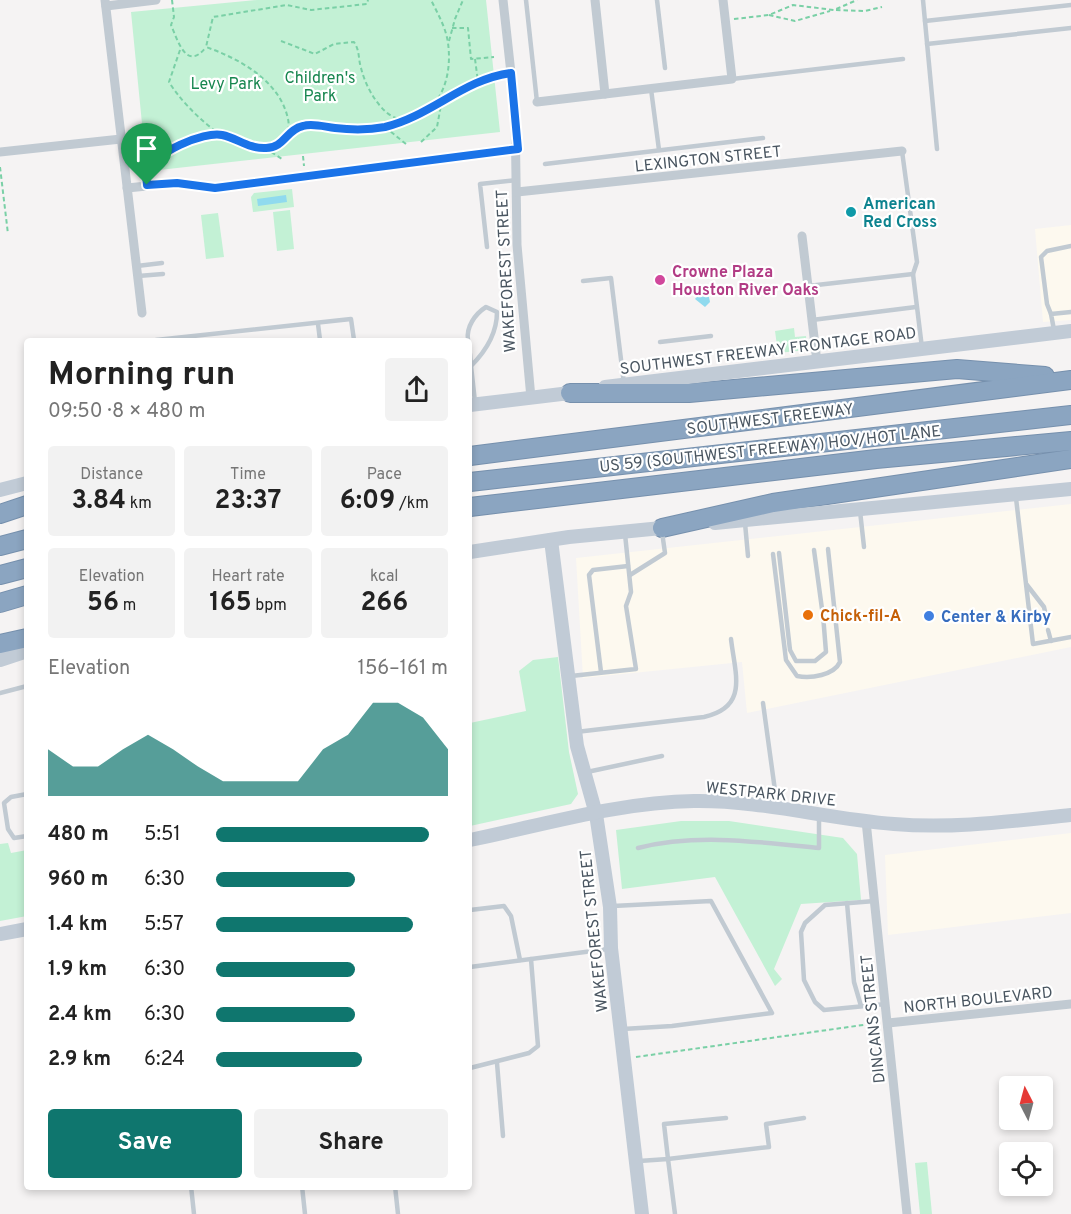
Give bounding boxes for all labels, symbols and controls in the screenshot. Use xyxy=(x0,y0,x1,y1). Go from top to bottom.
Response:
park label: Children's Park xyxy=(284,69,356,107)
park label: Levy Park xyxy=(190,75,262,95)
pin xyxy=(121,123,172,185)
icon: arrive xyxy=(130,132,163,165)
street label: LEXINGTON STREET xyxy=(634,142,783,178)
street label: WAKEFOREST STREET xyxy=(493,189,521,353)
place label: American Red Cross xyxy=(863,195,937,233)
marker: American Red Cross xyxy=(844,205,858,219)
place label: Crowne Plaza Houston River Oaks xyxy=(672,263,819,301)
marker: Crowne Plaza Houston River Oaks xyxy=(653,273,667,287)
street label: SOUTHWEST FREEWAY FRONTAGE ROAD xyxy=(619,324,918,380)
text: Morning run xyxy=(48,355,235,397)
button: share xyxy=(385,358,448,421)
text: 09:50 · 8 × 480 m xyxy=(48,399,205,425)
street label: SOUTHWEST FREEWAY xyxy=(686,400,855,440)
street label: US 59 (SOUTHWEST FREEWAY) HOV/HOT LANE xyxy=(598,422,942,478)
text: Distance xyxy=(80,465,143,485)
text: Time xyxy=(230,465,266,485)
text: Pace xyxy=(367,465,402,485)
text: 3.84 xyxy=(72,485,126,518)
text: 23:37 xyxy=(215,485,281,518)
text: 6:09 xyxy=(340,485,395,518)
text: km xyxy=(126,494,152,514)
text: /km xyxy=(395,494,429,514)
text: Elevation xyxy=(79,567,145,587)
text: Heart rate xyxy=(211,567,285,587)
text: kcal xyxy=(370,567,399,587)
text: 56 xyxy=(87,587,119,620)
text: 165 xyxy=(209,587,252,620)
text: 266 xyxy=(360,587,408,620)
text: m xyxy=(119,596,136,616)
text: bpm xyxy=(252,596,287,616)
place label: Chick-fil-A xyxy=(820,607,901,627)
marker: Chick-fil-A xyxy=(801,608,815,622)
place label: Center & Kirby xyxy=(941,608,1051,628)
marker: Center & Kirby xyxy=(922,609,936,623)
text: Elevation xyxy=(48,656,130,682)
text: 156–161 m xyxy=(357,656,448,682)
street label: WESTPARK DRIVE xyxy=(705,778,837,812)
text: 480 m xyxy=(48,822,109,848)
text: 5:51 xyxy=(144,822,181,848)
street label: WAKEFOREST STREET xyxy=(577,849,613,1013)
text: 960 m xyxy=(48,867,108,893)
text: 6:30 xyxy=(144,867,185,893)
text: 1.4 km xyxy=(48,912,108,938)
text: 5:57 xyxy=(144,912,184,938)
street label: DINCANS STREET xyxy=(857,953,891,1084)
text: 1.9 km xyxy=(48,957,107,983)
text: 6:30 xyxy=(144,957,185,983)
street label: NORTH BOULEVARD xyxy=(903,983,1054,1019)
text: 2.4 km xyxy=(48,1002,112,1028)
text: 6:30 xyxy=(144,1002,185,1028)
text: 2.9 km xyxy=(48,1047,111,1073)
text: 6:24 xyxy=(144,1047,185,1073)
north arrow xyxy=(999,1076,1053,1130)
map controls xyxy=(999,1076,1053,1196)
button: Save xyxy=(48,1109,242,1178)
button: Share xyxy=(254,1109,448,1178)
button: locate xyxy=(999,1142,1053,1196)

